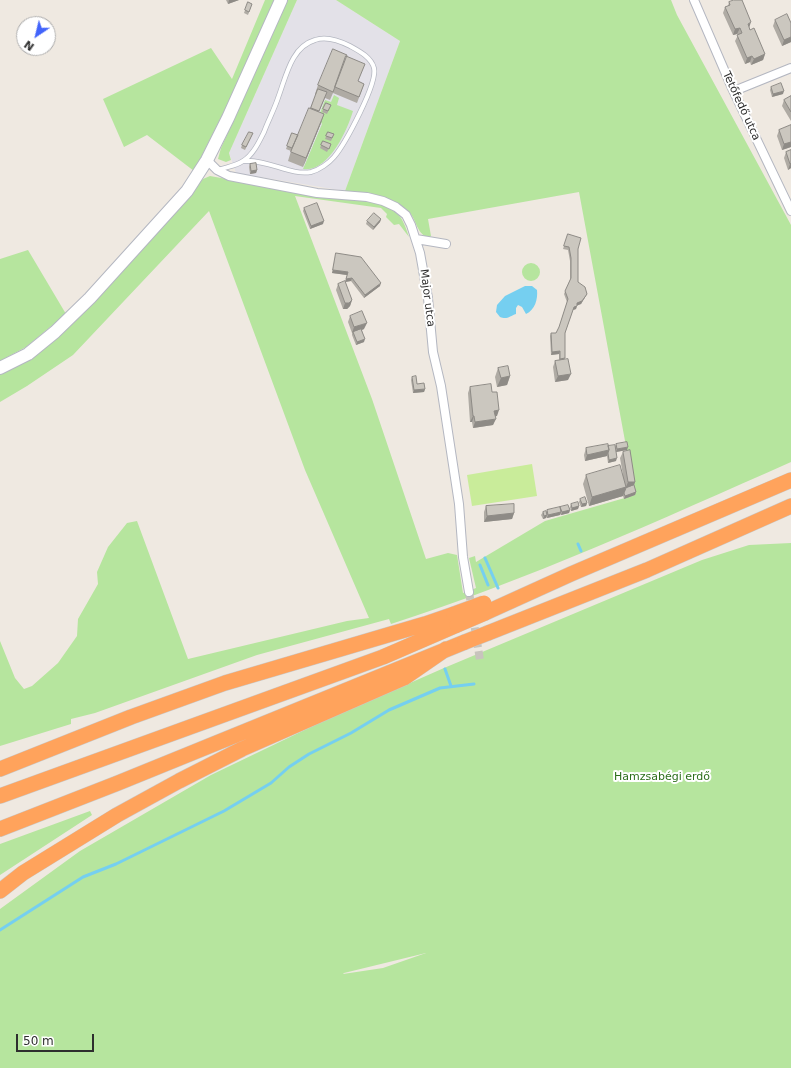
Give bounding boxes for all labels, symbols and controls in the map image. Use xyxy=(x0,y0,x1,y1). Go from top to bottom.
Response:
north arrow xyxy=(16,16,56,56)
text: N xyxy=(22,37,37,53)
street label: Tetőfedő utca xyxy=(719,69,763,143)
street label: Major utca xyxy=(417,268,437,328)
park label: Hamzsabégi erdő xyxy=(614,770,710,784)
scale bar xyxy=(18,1026,96,1052)
text: 50 m xyxy=(23,1034,54,1048)

